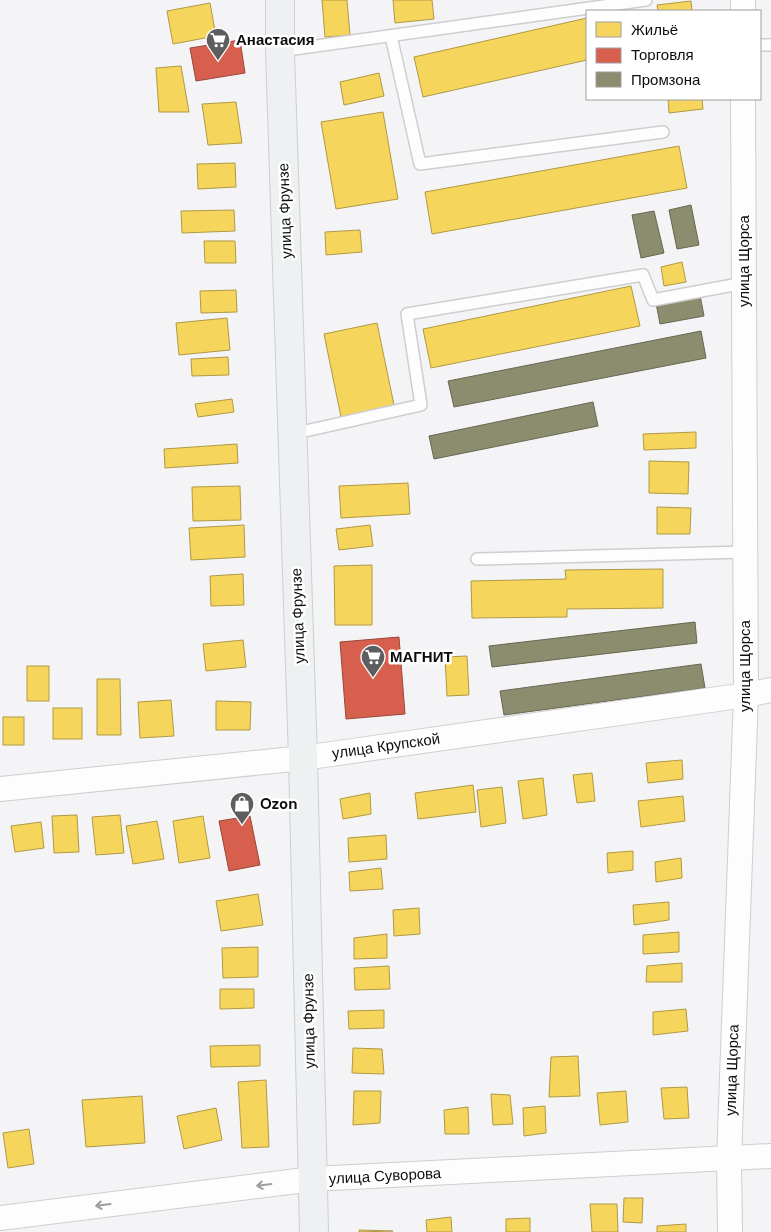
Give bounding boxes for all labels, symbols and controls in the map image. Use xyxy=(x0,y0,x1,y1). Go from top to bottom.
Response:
legend xyxy=(586,10,761,100)
text: Жильё xyxy=(631,20,678,40)
supermarket icon: Анастасия xyxy=(205,27,231,61)
place label: Анастасия xyxy=(236,30,315,50)
text: Торговля xyxy=(631,45,694,65)
text: Промзона xyxy=(631,70,701,90)
street label: улица Фрунзе xyxy=(273,163,297,259)
street label: улица Щорса xyxy=(734,214,754,307)
street label: улица Фрунзе xyxy=(286,568,310,664)
street label: улица Щорса xyxy=(735,619,755,712)
supermarket icon: МАГНИТ xyxy=(360,644,386,678)
place label: МАГНИТ xyxy=(390,647,453,667)
street label: улица Крупской xyxy=(331,729,441,763)
shop icon: Ozon xyxy=(229,791,255,825)
place label: Ozon xyxy=(260,794,298,814)
street label: улица Фрунзе xyxy=(298,973,320,1069)
street label: улица Щорса xyxy=(720,1023,744,1116)
street label: улица Суворова xyxy=(328,1163,442,1189)
one-way arrow xyxy=(257,1180,273,1190)
one-way arrow xyxy=(95,1200,111,1210)

